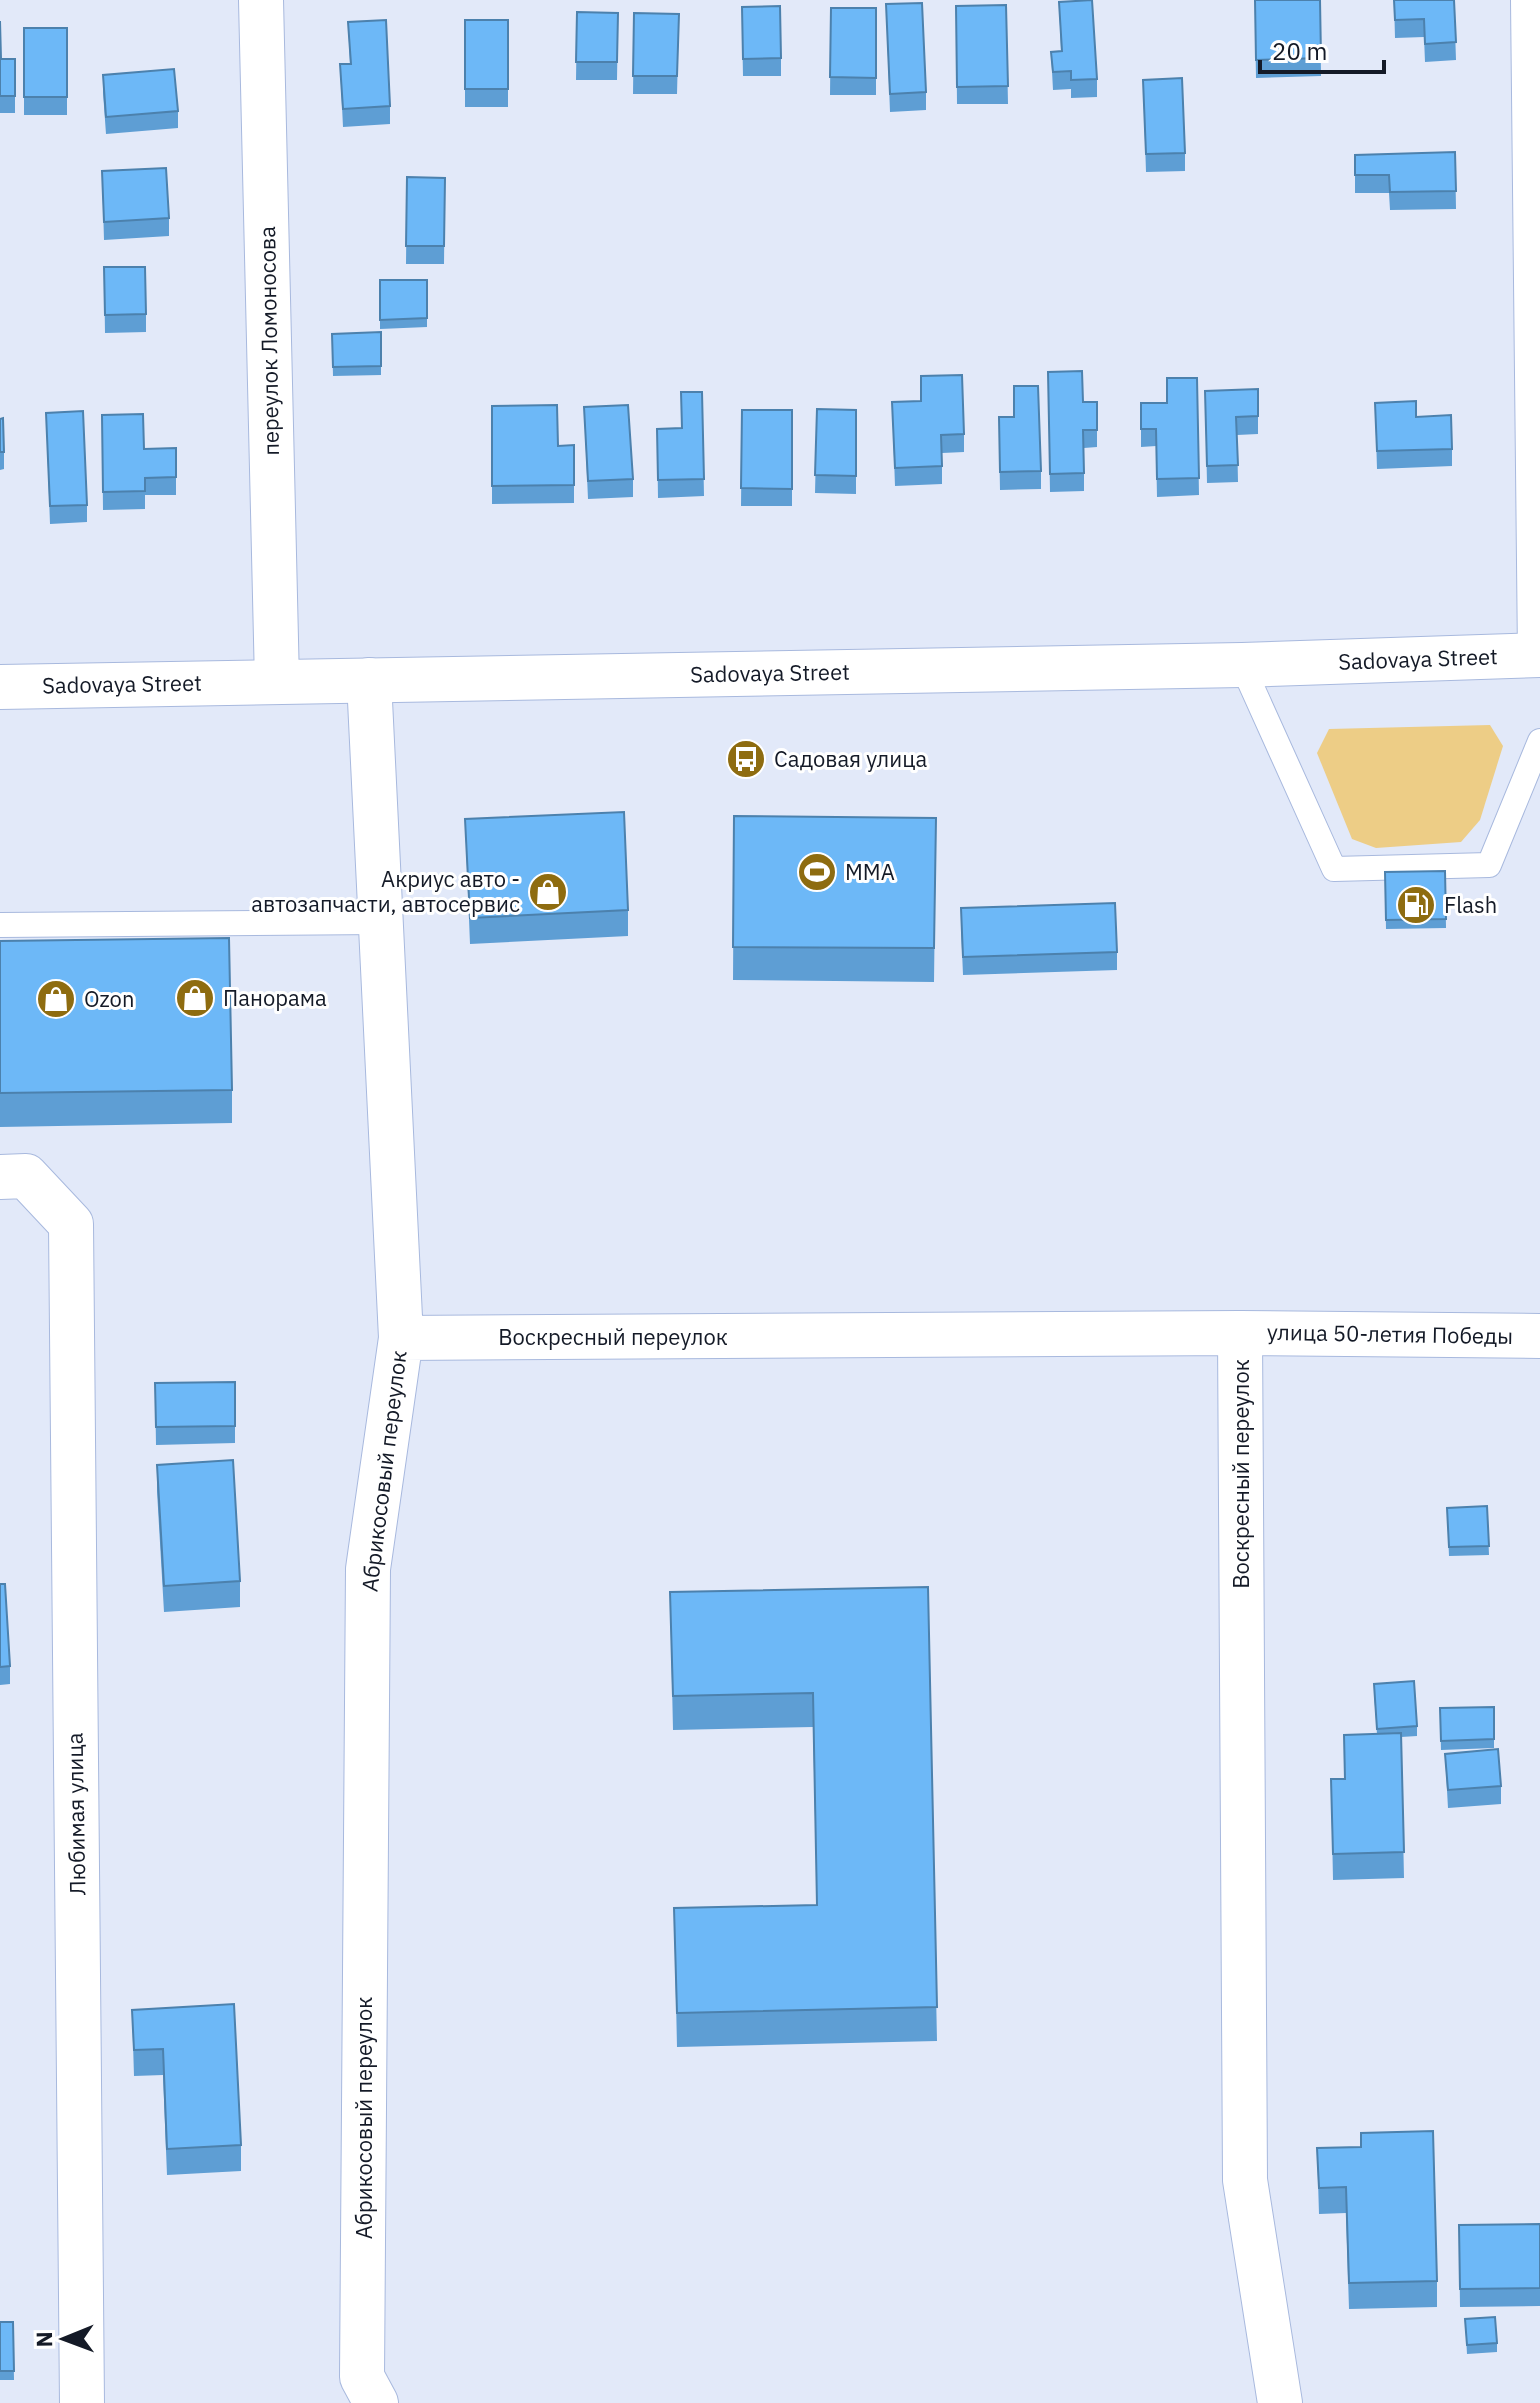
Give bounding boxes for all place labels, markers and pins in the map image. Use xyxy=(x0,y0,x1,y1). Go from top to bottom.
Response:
bus stop icon: Садовая улица xyxy=(725,738,767,780)
place label: Садовая улица xyxy=(774,744,927,773)
sports icon: ММА xyxy=(796,851,838,893)
place label: ММА xyxy=(845,857,895,886)
place label: Акриус авто - автозапчасти, автосервис xyxy=(251,864,520,918)
shop icon: Акриус авто - автозапчасти, автосервис xyxy=(527,871,569,913)
fuel station icon: Flash xyxy=(1395,884,1437,926)
place label: Flash xyxy=(1444,890,1497,919)
shop icon: Панорама xyxy=(174,977,216,1019)
shop icon: Ozon xyxy=(35,978,77,1020)
place label: Панорама xyxy=(223,983,327,1012)
place label: Ozon xyxy=(84,984,134,1013)

